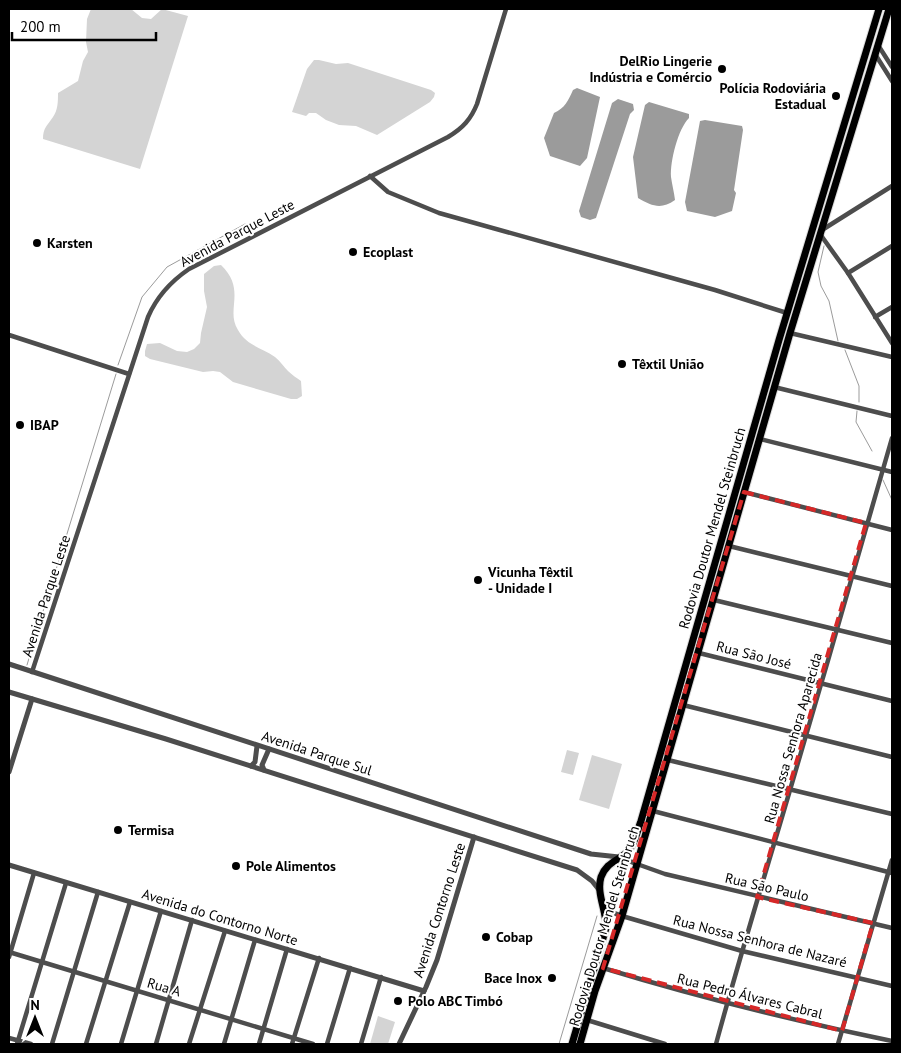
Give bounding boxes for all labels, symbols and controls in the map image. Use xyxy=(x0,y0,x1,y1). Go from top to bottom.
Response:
scale bar xyxy=(12,10,156,42)
text: 200 m xyxy=(20,17,61,36)
place label: DelRio Lingerie Indústria e Comércio xyxy=(589,52,712,86)
marker: DelRio Lingerie Indústria e Comércio xyxy=(716,63,728,75)
place label: Polícia Rodoviária Estadual xyxy=(720,79,827,113)
marker: Polícia Rodoviária Estadual xyxy=(830,90,842,102)
street label: Avenida Parque Leste xyxy=(177,195,297,271)
place label: Karsten xyxy=(47,234,93,252)
marker: Karsten xyxy=(31,237,43,249)
place label: Ecoplast xyxy=(363,243,413,261)
marker: Ecoplast xyxy=(347,246,359,258)
place label: Têxtil União xyxy=(632,355,705,373)
marker: Têxtil União xyxy=(616,358,628,370)
place label: IBAP xyxy=(30,416,59,434)
marker: IBAP xyxy=(14,419,26,431)
street label: Rodovia Doutor Mendel Steinbruch xyxy=(675,425,749,631)
street label: Avenida Parque Leste xyxy=(18,533,74,659)
place label: Vicunha Têxtil - Unidade I xyxy=(487,563,574,597)
marker: Vicunha Têxtil - Unidade I xyxy=(472,574,484,586)
street label: Rua São José xyxy=(715,637,793,673)
street label: Rua Nossa Senhora Aparecida xyxy=(760,650,826,826)
street label: Avenida Parque Sul xyxy=(260,727,374,779)
place label: Termisa xyxy=(128,821,174,839)
marker: Termisa xyxy=(112,824,124,836)
street label: Rodovia Doutor Mendel Steinbruch xyxy=(565,824,643,1028)
street label: Avenida Contorno Leste xyxy=(409,840,469,980)
place label: Pole Alimentos xyxy=(246,857,336,875)
marker: Pole Alimentos xyxy=(230,860,242,872)
street label: Rua São Paulo xyxy=(723,869,811,905)
street label: Avenida do Contorno Norte xyxy=(140,885,300,949)
street label: Rua Nossa Senhora de Nazaré xyxy=(671,911,849,971)
place label: Cobap xyxy=(496,928,533,946)
marker: Cobap xyxy=(480,931,492,943)
place label: Bace Inox xyxy=(484,969,543,987)
street label: Rua Pedro Álvares Cabral xyxy=(675,969,825,1023)
marker: Bace Inox xyxy=(546,972,558,984)
street label: Rua A xyxy=(145,974,184,1001)
place label: Polo ABC Timbó xyxy=(408,992,503,1010)
north arrow xyxy=(10,993,60,1043)
marker: Polo ABC Timbó xyxy=(392,995,404,1007)
text: N xyxy=(30,996,40,1014)

